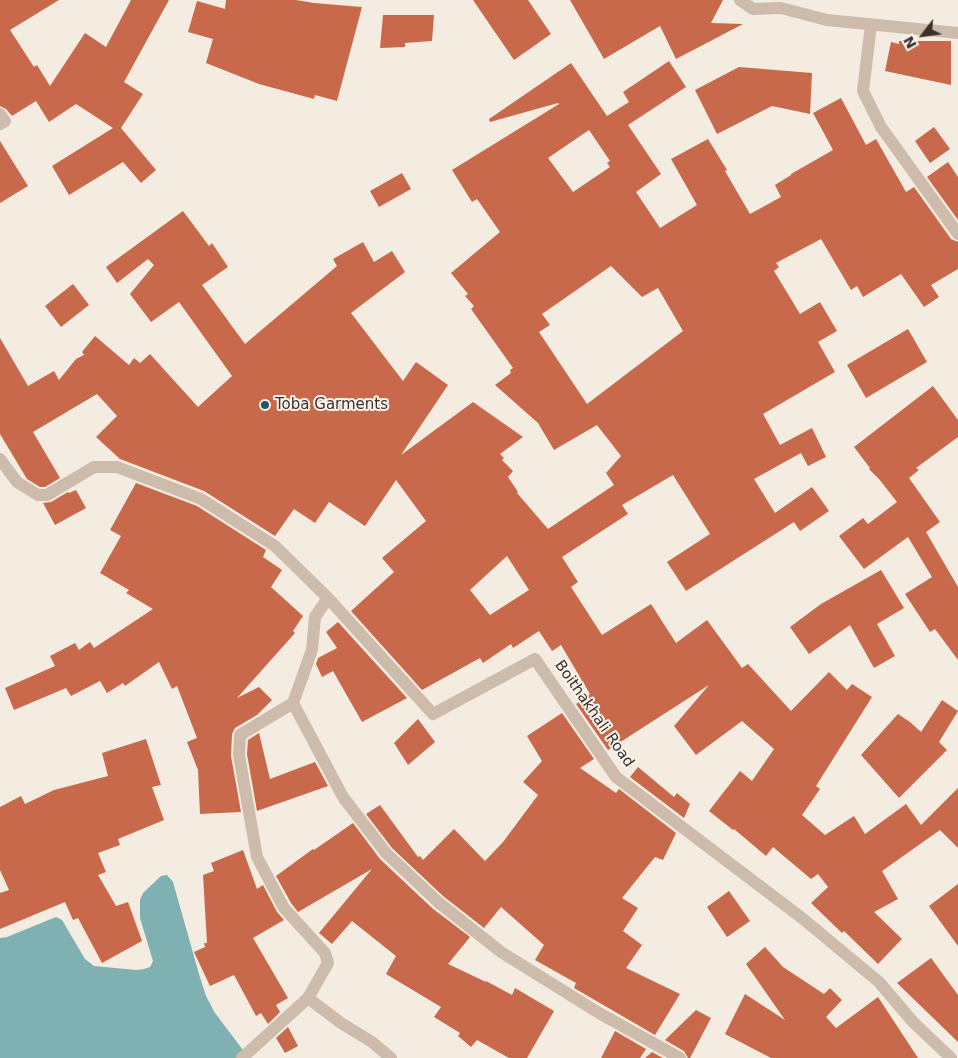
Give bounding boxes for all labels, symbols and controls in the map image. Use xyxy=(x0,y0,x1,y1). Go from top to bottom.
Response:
north arrow xyxy=(898,10,948,60)
text: N xyxy=(900,33,920,52)
place label: Toba Garments xyxy=(275,396,388,414)
marker: Toba Garments xyxy=(259,399,271,411)
street label: Boithakhali Road xyxy=(550,657,638,771)

